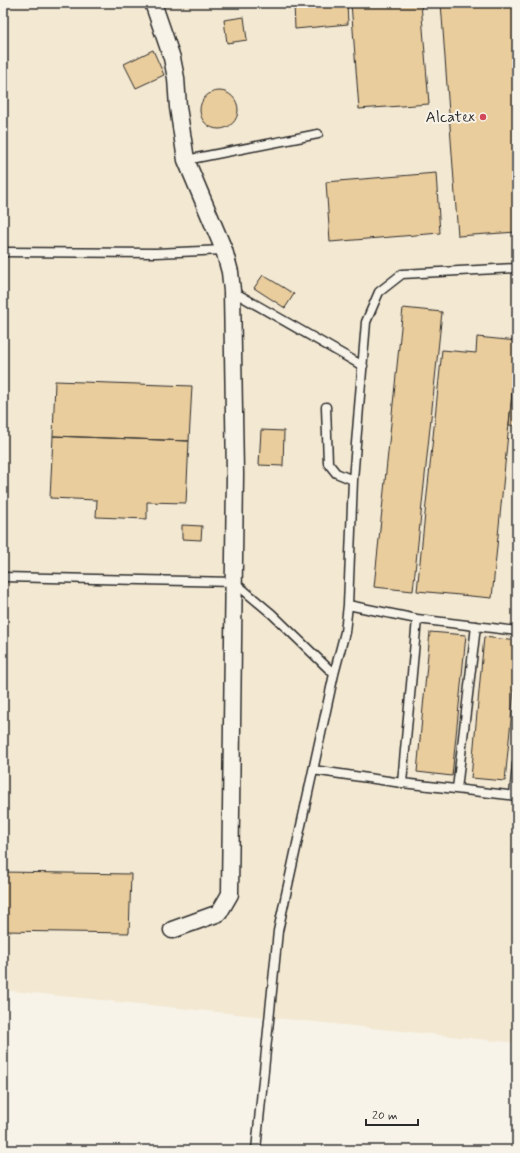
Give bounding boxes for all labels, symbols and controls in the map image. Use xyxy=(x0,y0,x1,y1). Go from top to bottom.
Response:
place label: Alcatex xyxy=(426,107,475,128)
marker: Alcatex xyxy=(478,112,488,122)
scale bar xyxy=(366,1101,418,1127)
text: 20 m xyxy=(372,1108,398,1124)

